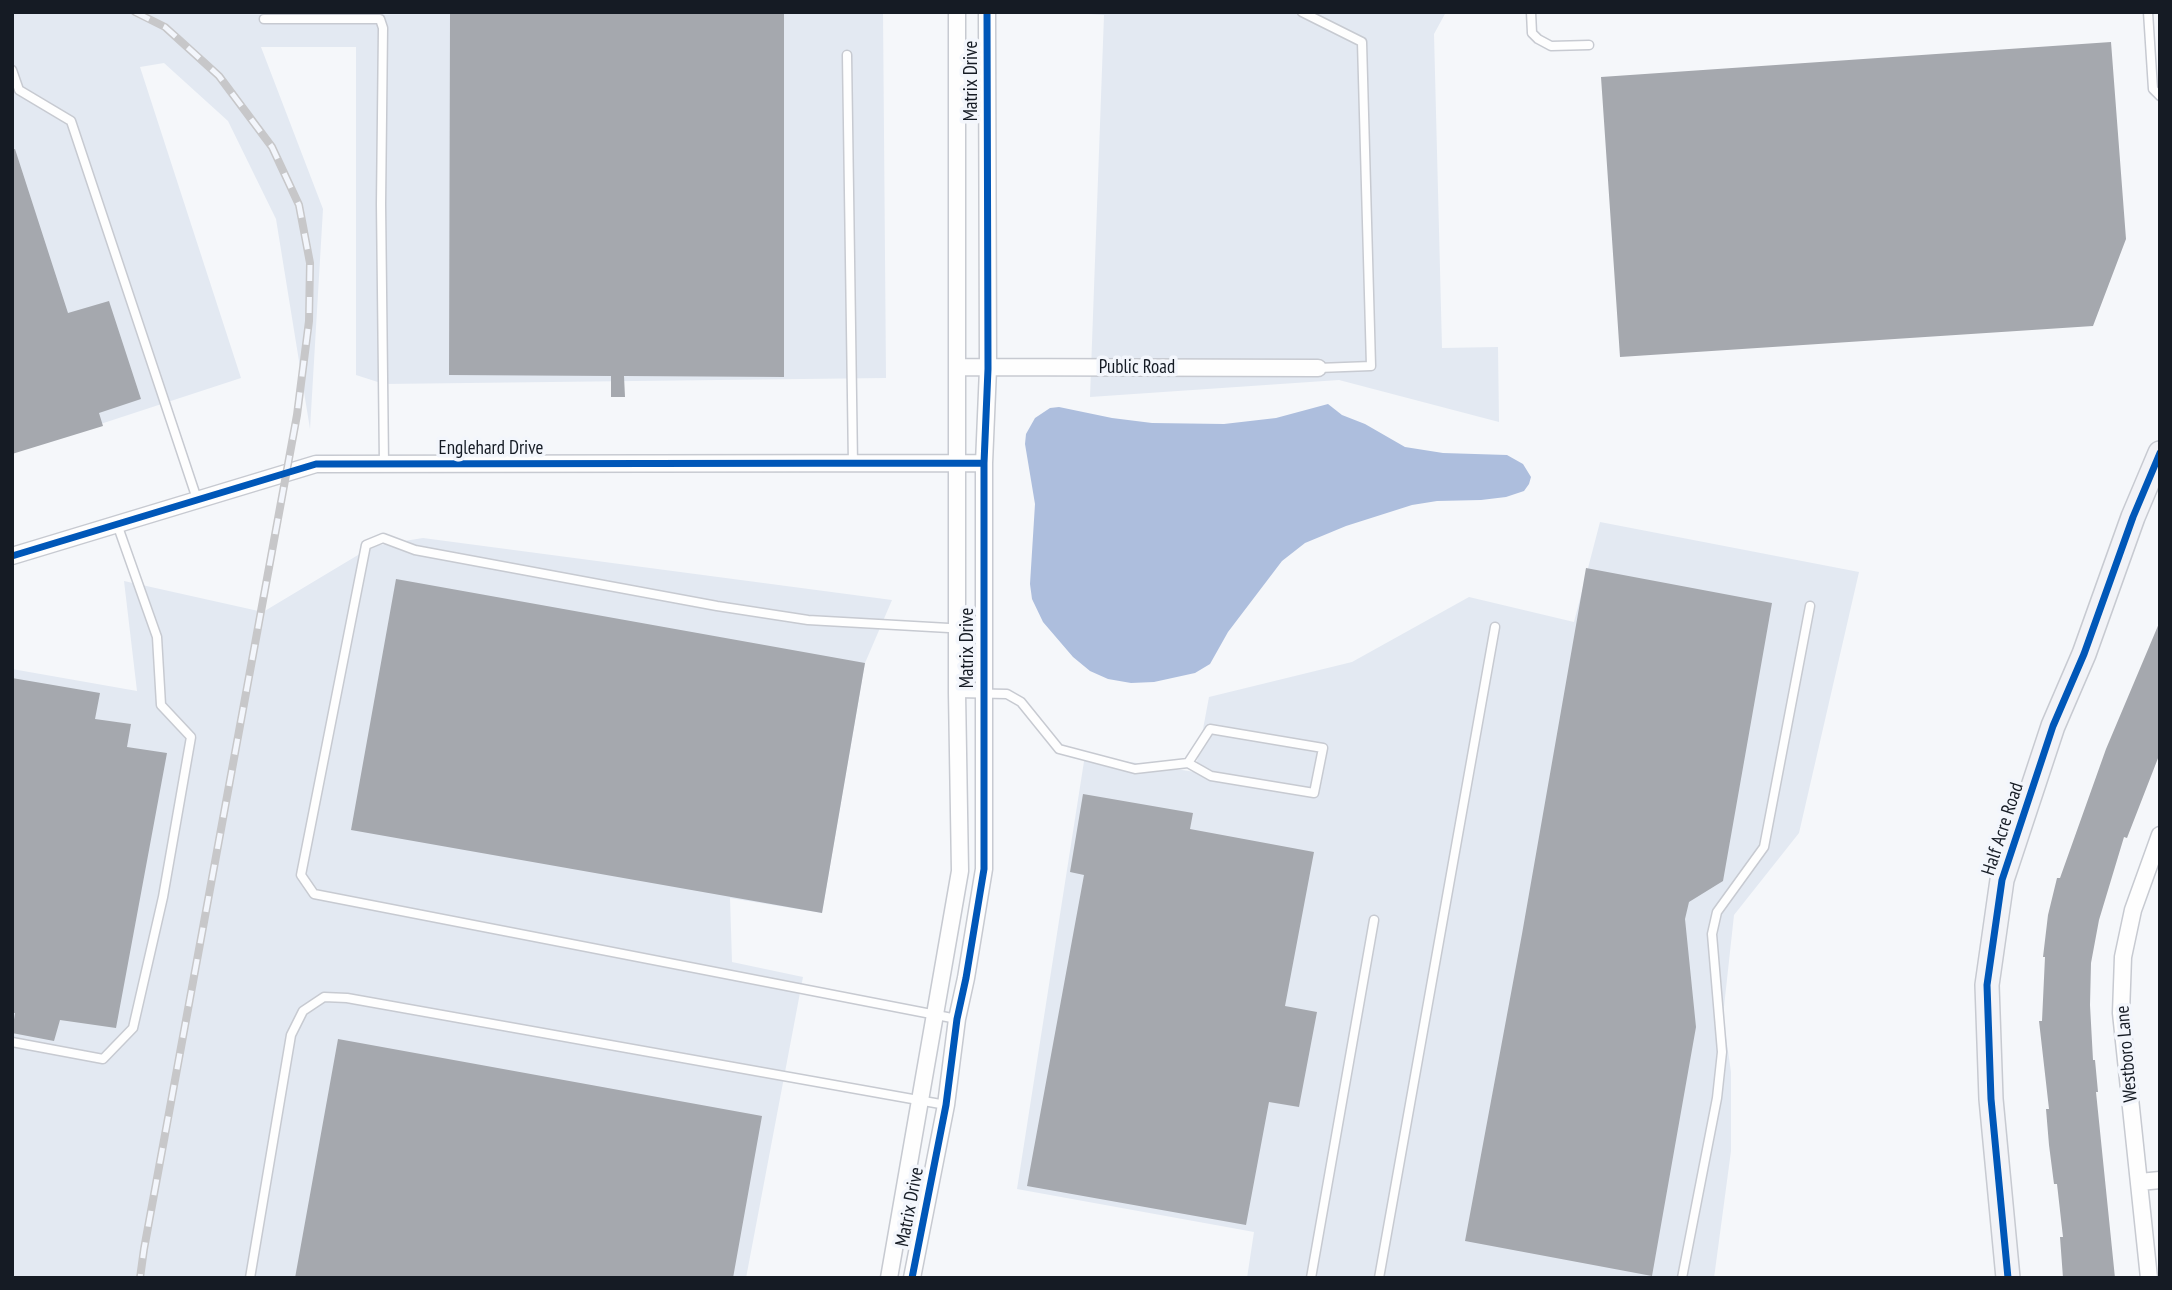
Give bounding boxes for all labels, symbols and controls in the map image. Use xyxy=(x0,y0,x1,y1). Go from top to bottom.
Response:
street label: Matrix Drive xyxy=(961,41,983,121)
street label: Public Road xyxy=(1099,357,1175,379)
street label: Englehard Drive xyxy=(439,438,543,460)
street label: Matrix Drive xyxy=(957,608,979,688)
street label: Half Acre Road xyxy=(1977,780,2029,878)
street label: Westboro Lane xyxy=(2111,1005,2143,1103)
street label: Matrix Drive xyxy=(891,1165,929,1249)

